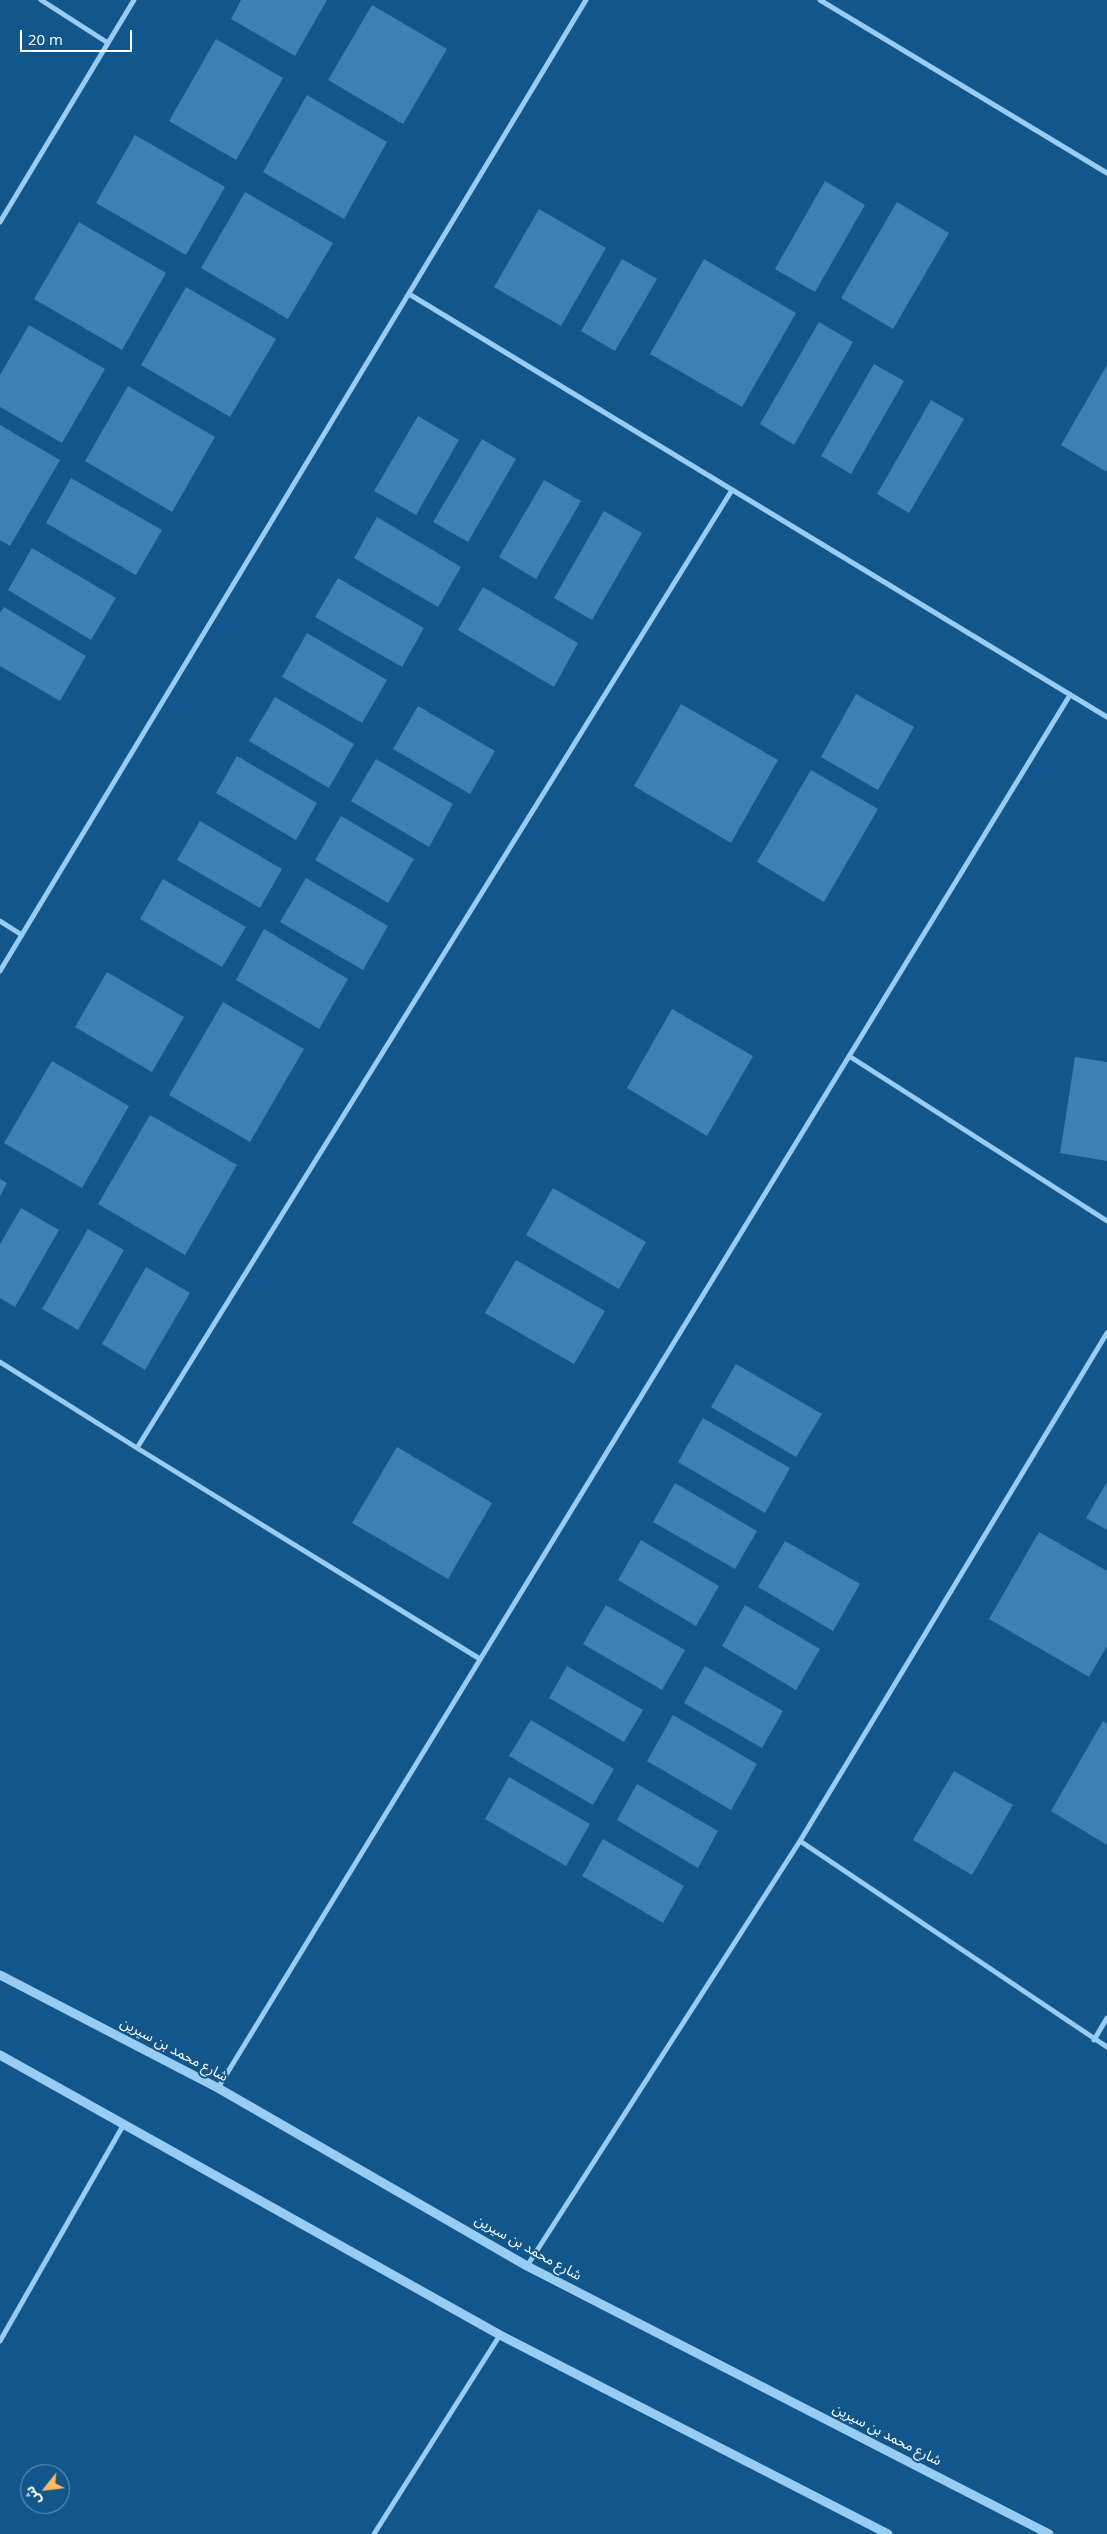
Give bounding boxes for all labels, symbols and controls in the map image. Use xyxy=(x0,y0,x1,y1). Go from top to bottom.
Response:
scale bar xyxy=(22,20,135,52)
text: 20 m xyxy=(28,29,63,49)
street label: شارع محمد بن سيرين xyxy=(117,2014,231,2086)
street label: شارع محمد بن سيرين xyxy=(472,2212,584,2284)
street label: شارع محمد بن سيرين xyxy=(830,2400,944,2470)
north arrow xyxy=(20,2464,70,2514)
text: ش xyxy=(19,2483,45,2509)

